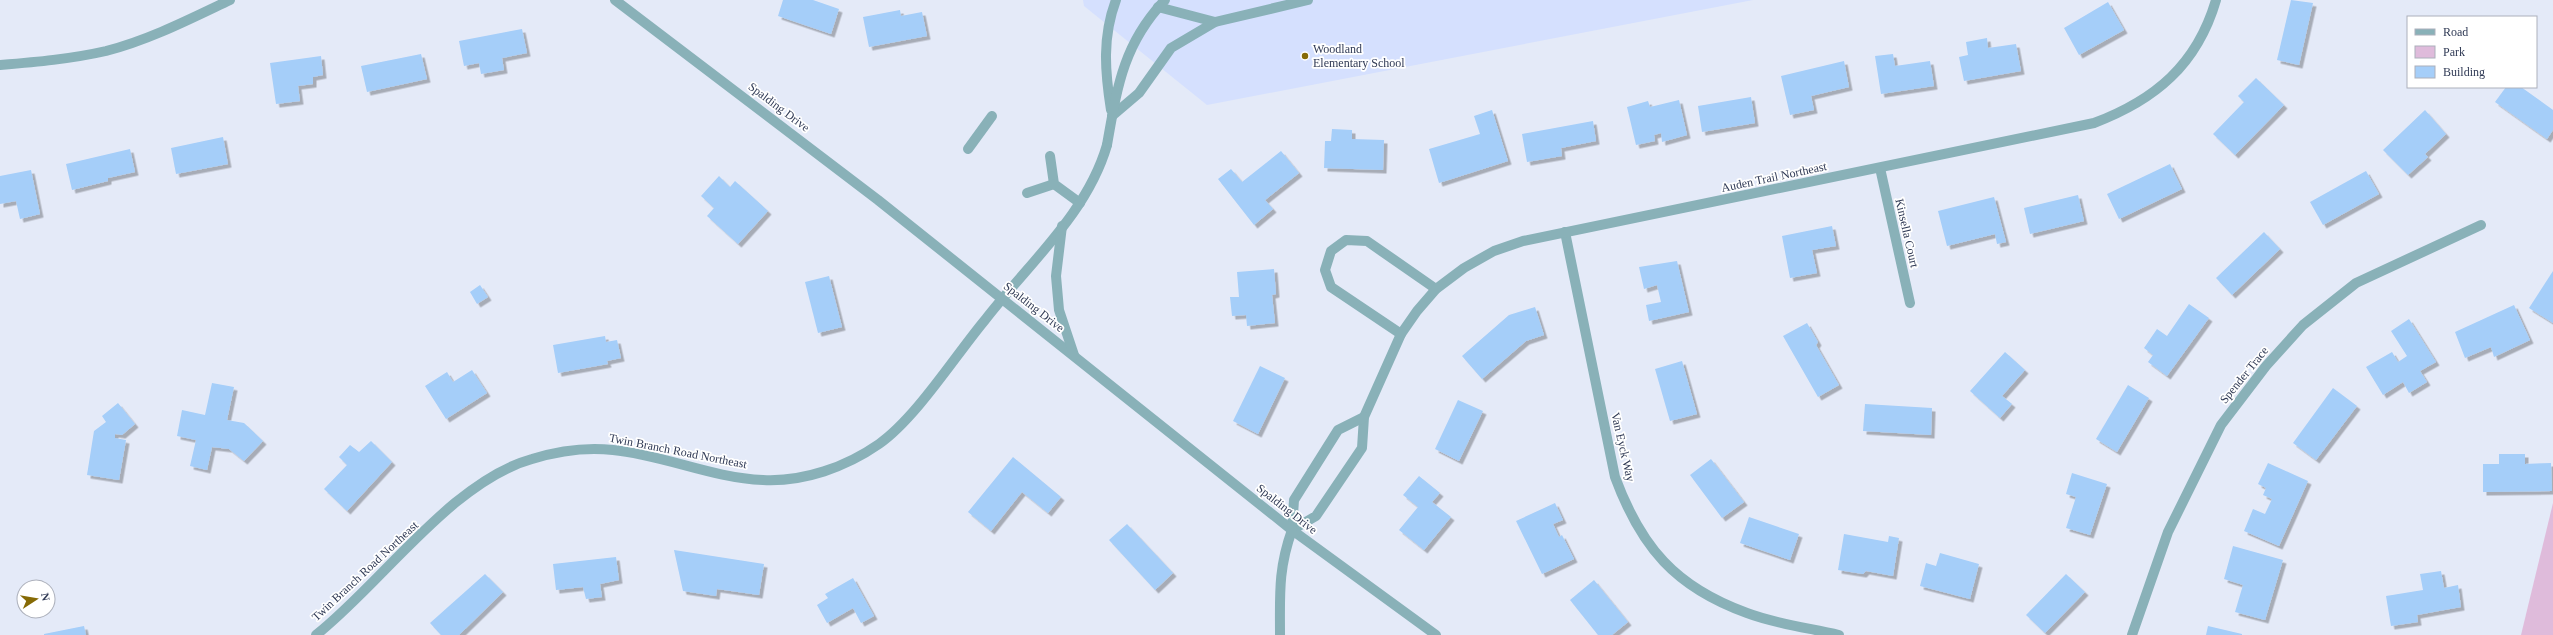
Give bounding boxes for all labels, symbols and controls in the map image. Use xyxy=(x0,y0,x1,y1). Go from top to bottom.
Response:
legend xyxy=(2407,16,2537,88)
text: Road xyxy=(2443,25,2468,39)
place label: Woodland Elementary School xyxy=(1313,42,1405,70)
text: Park xyxy=(2443,45,2465,59)
marker: Woodland Elementary School xyxy=(1300,51,1310,61)
text: Building xyxy=(2443,65,2485,79)
street label: Spalding Drive xyxy=(746,79,812,135)
street label: Auden Trail Northeast xyxy=(1720,159,1829,195)
street label: Kinsella Court xyxy=(1892,197,1922,269)
street label: Spalding Drive xyxy=(1001,279,1067,335)
street label: Spender Trace xyxy=(2217,344,2271,406)
street label: Van Eyck Way xyxy=(1608,411,1638,483)
street label: Twin Branch Road Northeast xyxy=(608,431,749,471)
street label: Spalding Drive xyxy=(1254,481,1320,537)
street label: Twin Branch Road Northeast xyxy=(309,518,421,624)
north arrow xyxy=(16,579,56,619)
text: N xyxy=(39,592,52,602)

